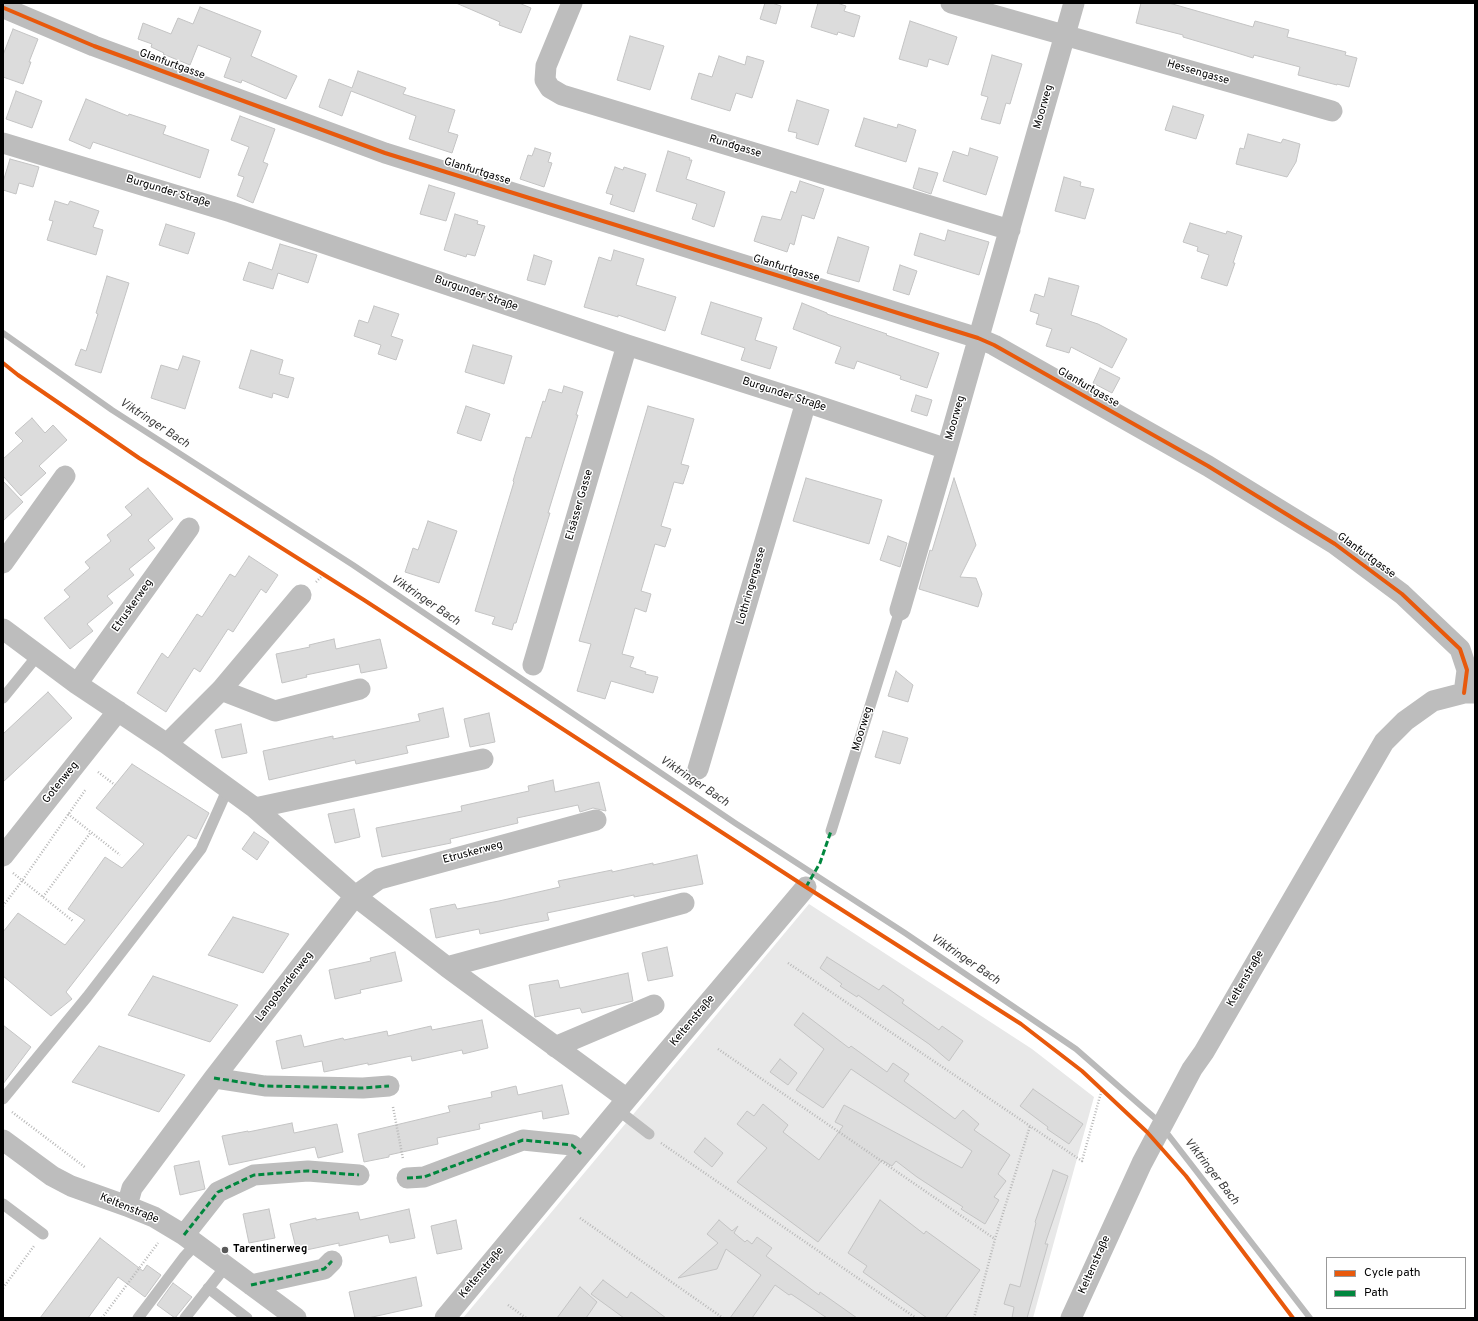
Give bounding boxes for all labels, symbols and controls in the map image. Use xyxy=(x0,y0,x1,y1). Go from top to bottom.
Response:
street label: Glanfurtgasse xyxy=(137,47,207,83)
street label: Hessengasse xyxy=(1165,58,1231,88)
street label: Moorweg xyxy=(1031,83,1057,131)
street label: Rundgasse xyxy=(707,133,763,161)
street label: Glanfurtgasse xyxy=(442,156,512,188)
street label: Burgunder Straße xyxy=(124,173,212,211)
street label: Glanfurtgasse xyxy=(751,253,821,285)
street label: Burgunder Straße xyxy=(433,274,519,314)
street label: Glanfurtgasse xyxy=(1055,365,1121,411)
street label: Burgunder Straße xyxy=(740,375,828,415)
street label: Moorweg xyxy=(943,394,969,442)
water label: Viktringer Bach xyxy=(116,396,192,452)
street label: Elsässer Gasse xyxy=(564,468,596,542)
street label: Glanfurtgasse xyxy=(1334,530,1398,582)
street label: Lothringergasse xyxy=(735,546,769,626)
water label: Viktringer Bach xyxy=(388,573,462,629)
street label: Etruskerweg xyxy=(110,577,156,635)
street label: Moorweg xyxy=(850,705,876,753)
water label: Viktringer Bach xyxy=(657,754,731,810)
street label: Gotenweg xyxy=(40,759,82,807)
street label: Etruskerweg xyxy=(442,839,504,867)
water label: Viktringer Bach xyxy=(928,932,1002,988)
street label: Langobardenweg xyxy=(254,949,316,1025)
street label: Keltenstraße xyxy=(1225,949,1267,1009)
street label: Keltenstraße xyxy=(668,993,718,1049)
water label: Viktringer Bach xyxy=(1181,1136,1241,1208)
street label: Keltenstraße xyxy=(97,1191,161,1227)
street label: Keltenstraße xyxy=(1076,1234,1114,1296)
place label: Tarentinerweg xyxy=(233,1243,307,1257)
marker: Tarentinerweg xyxy=(220,1245,230,1255)
street label: Keltenstraße xyxy=(457,1245,507,1301)
legend xyxy=(1326,1257,1466,1309)
text: Cycle path xyxy=(1364,1265,1421,1281)
text: Path xyxy=(1364,1285,1389,1301)

